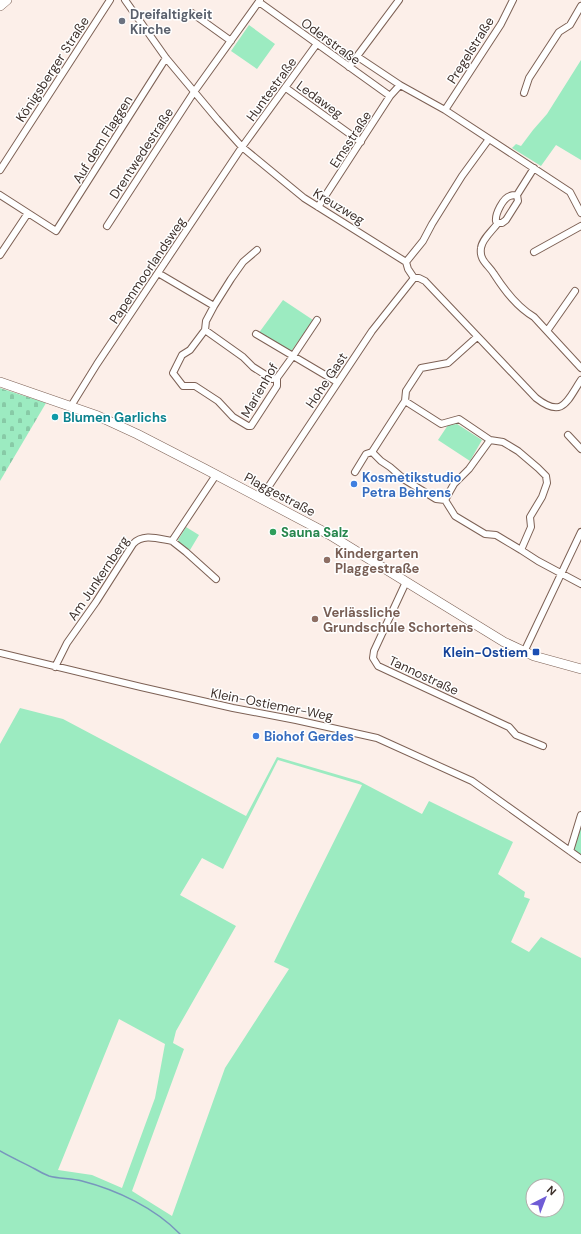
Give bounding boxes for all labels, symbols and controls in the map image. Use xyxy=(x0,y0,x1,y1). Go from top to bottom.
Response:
place label: Dreifaltigkeit Kirche xyxy=(130,6,212,38)
street label: Königsberger Straße xyxy=(12,13,93,125)
street label: Oderstraße xyxy=(298,14,364,69)
street label: Pregelstraße xyxy=(443,14,498,87)
marker: Dreifaltigkeit Kirche xyxy=(117,16,127,26)
street label: Huntestraße xyxy=(242,54,300,125)
street label: Ledaweg xyxy=(293,77,346,122)
street label: Auf dem Flaggen xyxy=(69,92,136,186)
street label: Drentwedestraße xyxy=(106,105,177,202)
street label: Emsstraße xyxy=(326,108,375,171)
street label: Kreuzweg xyxy=(310,184,368,228)
street label: Papenmoorlandsweg xyxy=(105,214,189,327)
street label: Hohe Gast xyxy=(302,349,351,411)
street label: Marienhof xyxy=(237,359,282,421)
place label: Blumen Garlichs xyxy=(63,409,167,426)
marker: Blumen Garlichs xyxy=(50,412,60,422)
street label: Plaggestraße xyxy=(241,469,318,520)
place label: Kosmetikstudio Petra Behrens xyxy=(362,469,462,501)
marker: Kosmetikstudio Petra Behrens xyxy=(349,479,359,489)
place label: Sauna Salz xyxy=(281,524,348,541)
marker: Sauna Salz xyxy=(268,527,278,537)
street label: Am Junkernberg xyxy=(64,533,133,624)
place label: Kindergarten Plaggestraße xyxy=(335,545,420,577)
marker: Kindergarten Plaggestraße xyxy=(322,555,332,565)
place label: Verlässliche Grundschule Schortens xyxy=(323,604,474,636)
marker: Verlässliche Grundschule Schortens xyxy=(310,614,320,624)
place label: Klein-Ostiem xyxy=(443,644,528,661)
marker: Klein-Ostiem xyxy=(531,647,541,657)
street label: Tannostraße xyxy=(386,652,461,699)
street label: Klein-Ostiemer-Weg xyxy=(209,684,334,725)
place label: Biohof Gerdes xyxy=(264,728,354,745)
marker: Biohof Gerdes xyxy=(251,731,261,741)
north arrow xyxy=(525,1178,565,1218)
text: N xyxy=(544,1183,559,1198)

